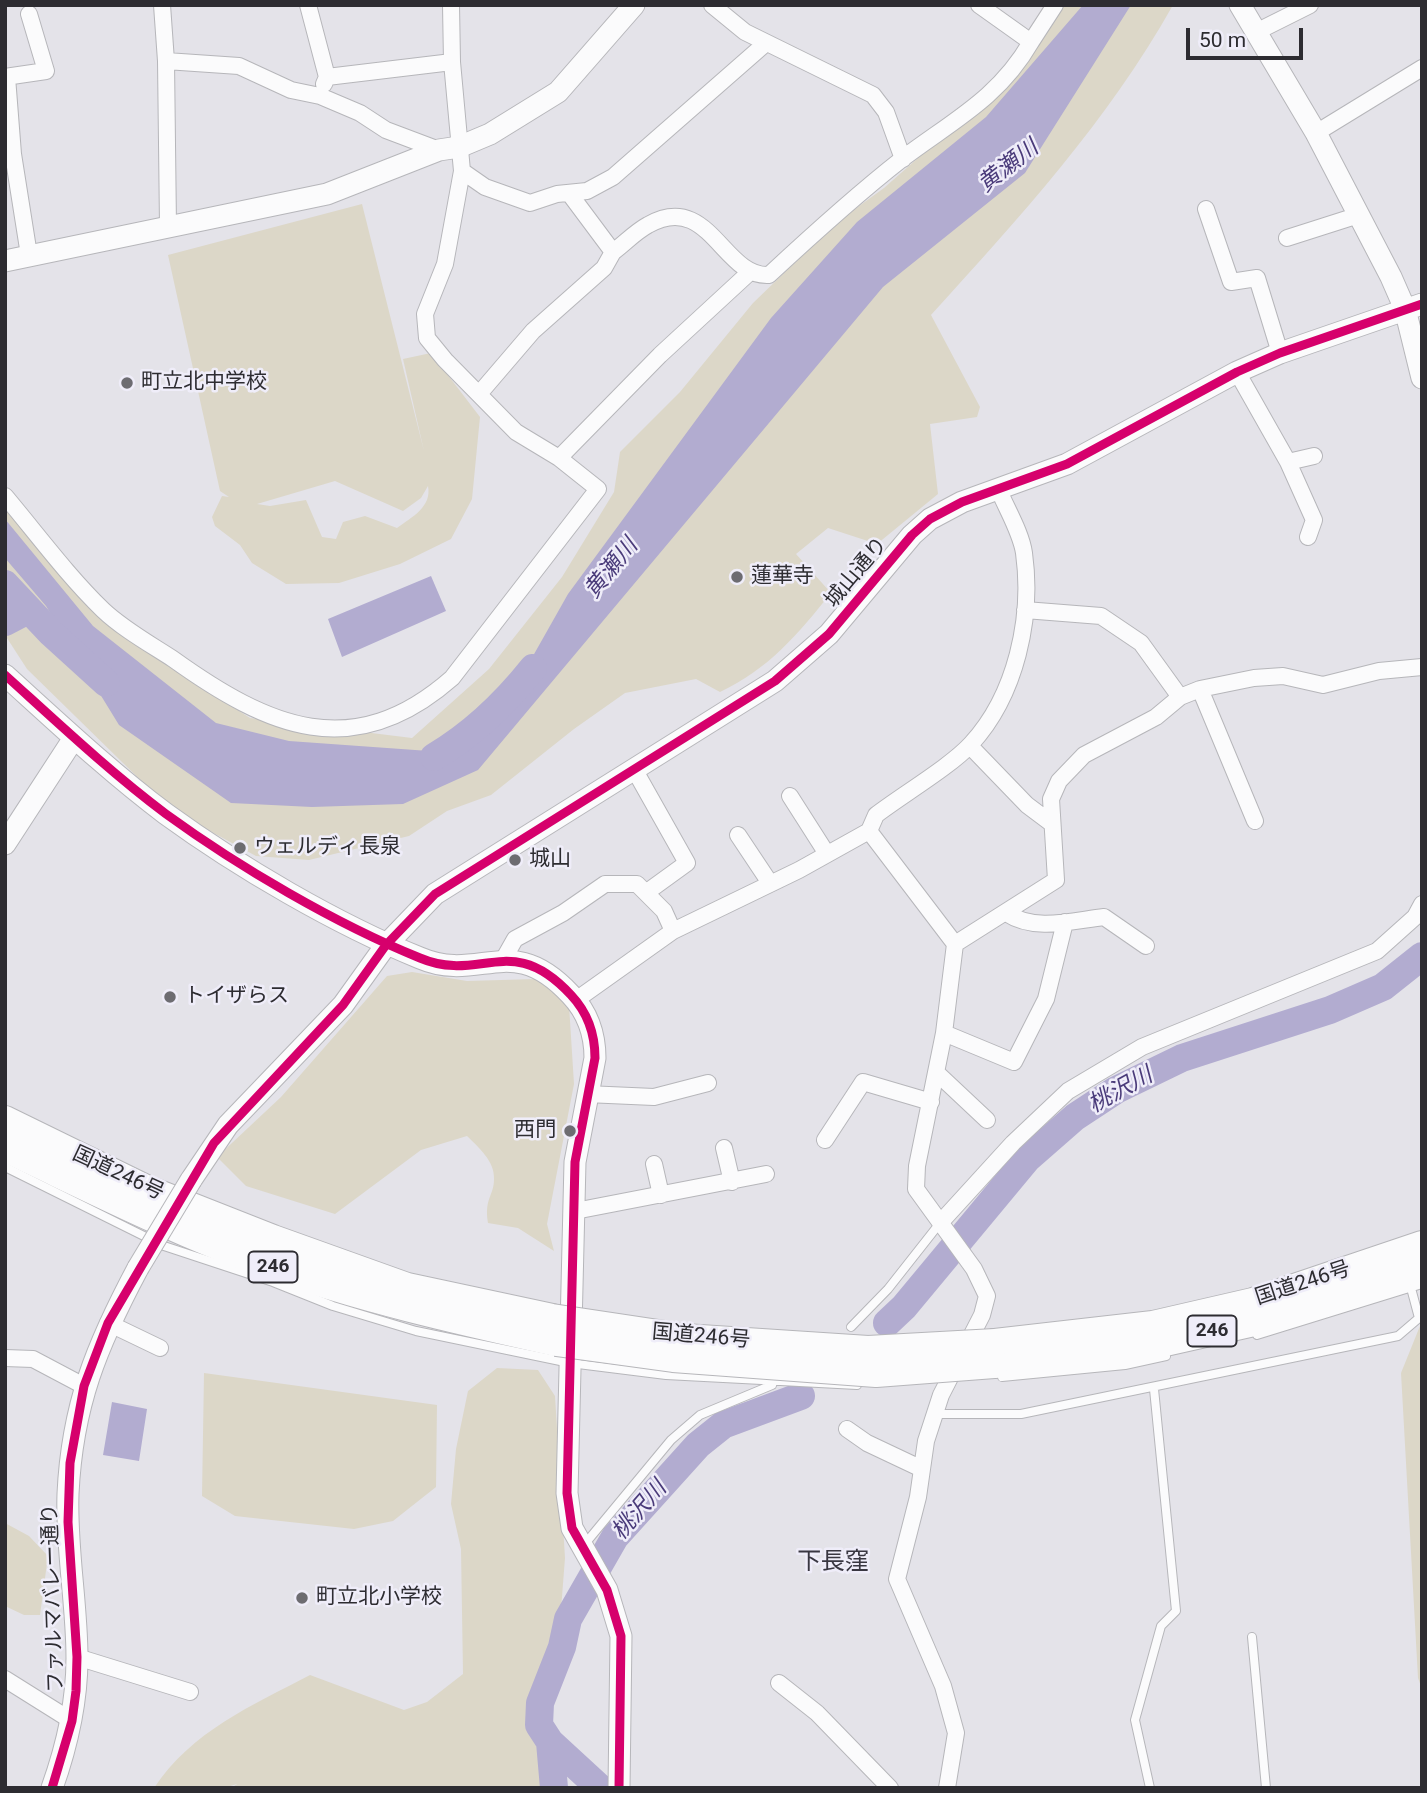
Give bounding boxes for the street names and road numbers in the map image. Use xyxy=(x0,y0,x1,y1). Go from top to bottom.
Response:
street label: 城山通り xyxy=(820,533,894,613)
street label: 国道246号 xyxy=(68,1142,168,1206)
road number: 246 xyxy=(248,1252,298,1282)
street label: 国道246号 xyxy=(1252,1257,1354,1311)
road number: 246 xyxy=(1188,1316,1236,1346)
street label: 国道246号 xyxy=(651,1320,751,1354)
street label: ファルマバレー通り xyxy=(38,1503,70,1693)

